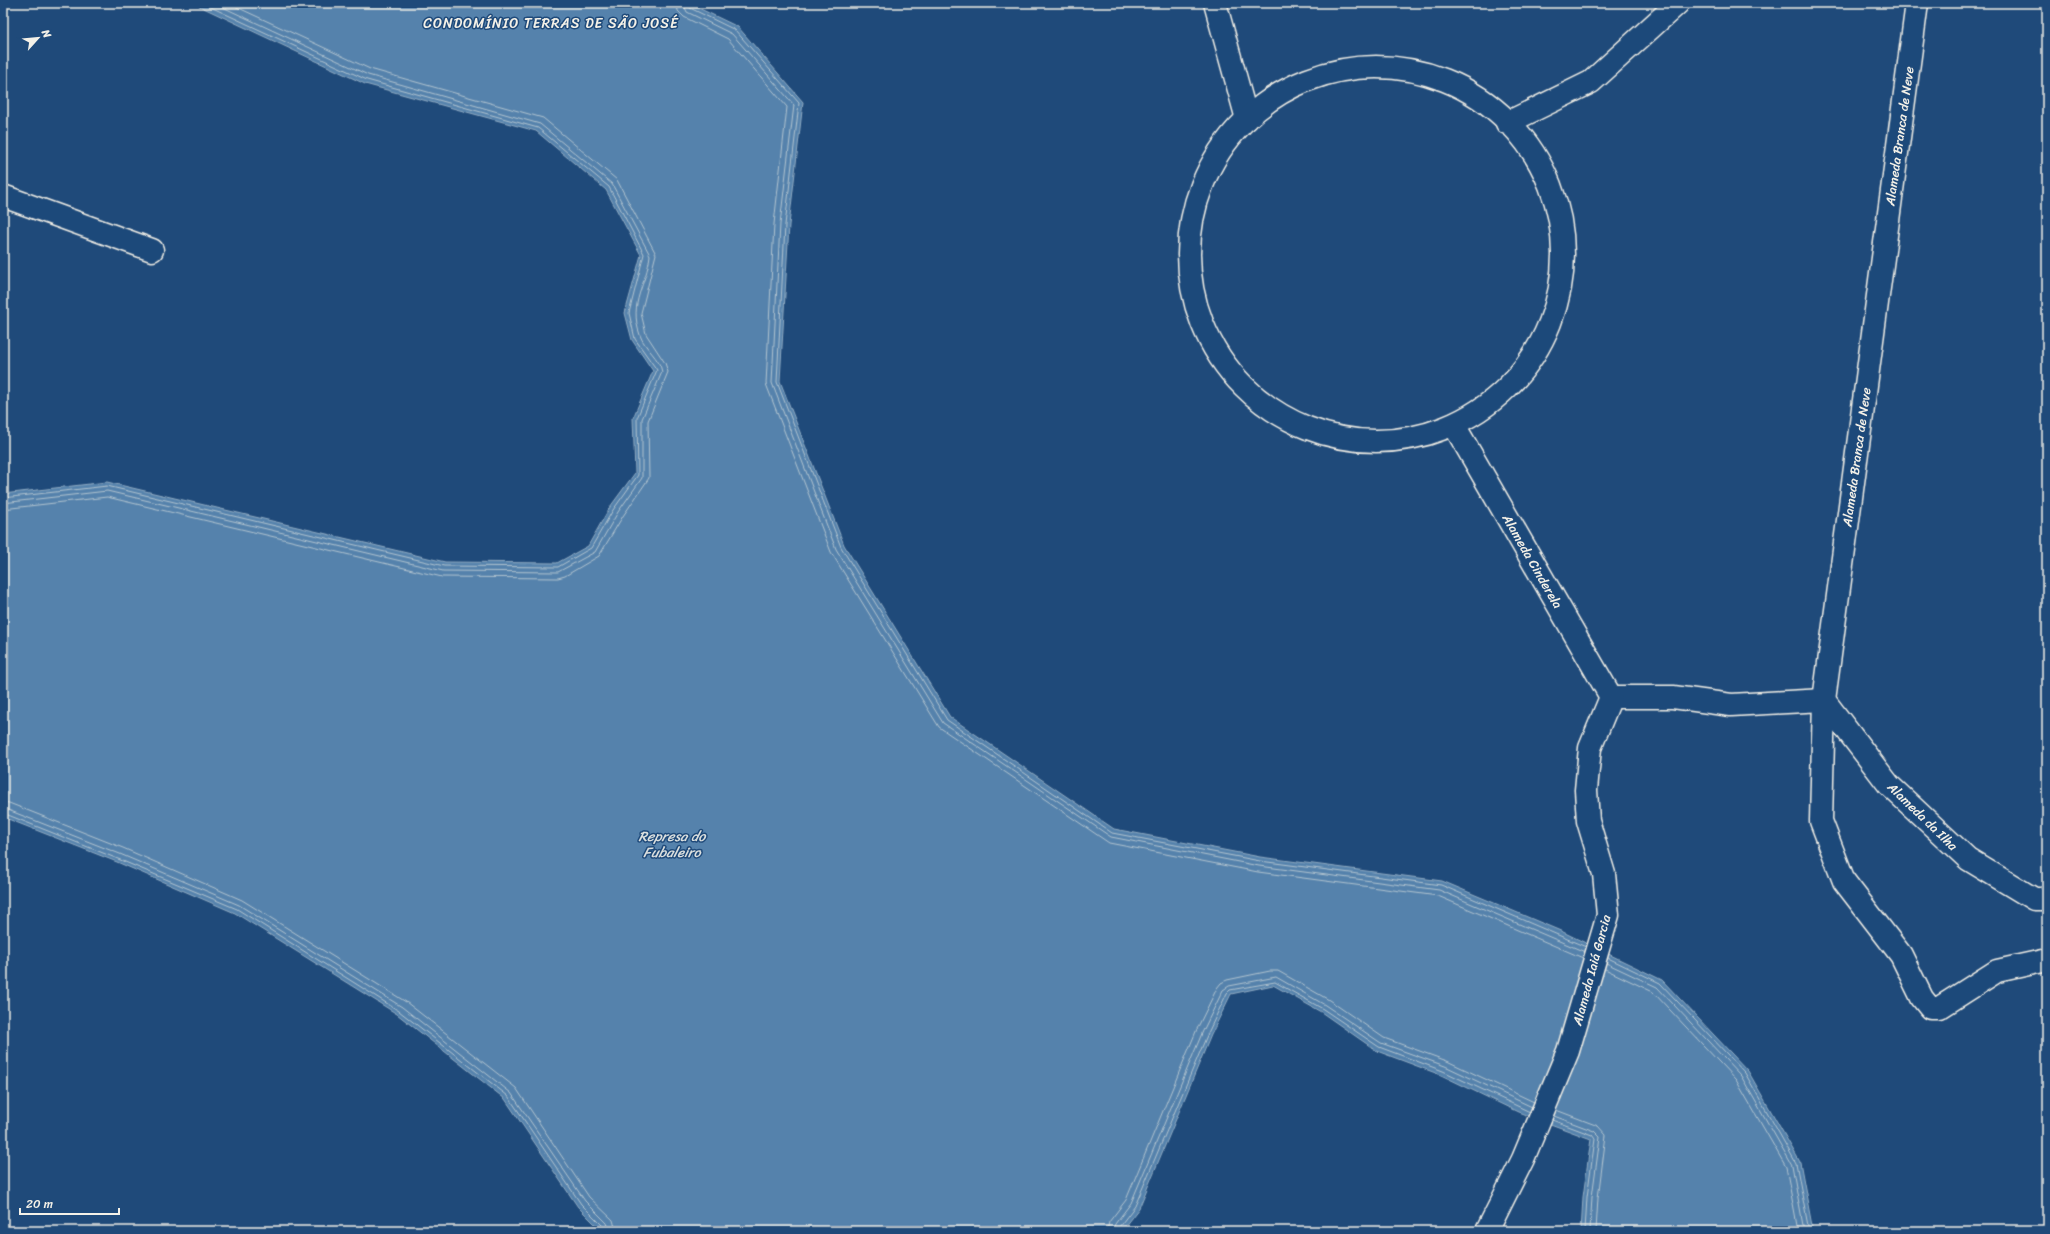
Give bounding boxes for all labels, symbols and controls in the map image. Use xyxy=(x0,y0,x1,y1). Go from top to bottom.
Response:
district label: CONDOMÍNIO TERRAS DE SÃO JOSÉ xyxy=(423,11,679,36)
north arrow xyxy=(18,18,58,58)
text: N xyxy=(36,25,57,42)
street label: Alameda Branca de Neve xyxy=(1878,65,1921,208)
street label: Alameda Branca de Neve xyxy=(1835,386,1878,529)
street label: Alameda Cinderela xyxy=(1496,509,1569,613)
street label: Alameda da Ilha xyxy=(1881,776,1964,857)
water label: Represa do Fubaleiro xyxy=(639,824,707,865)
street label: Alameda Iaiá Garcia xyxy=(1565,912,1617,1029)
scale bar xyxy=(20,1190,119,1216)
text: 20 m xyxy=(26,1193,53,1215)

